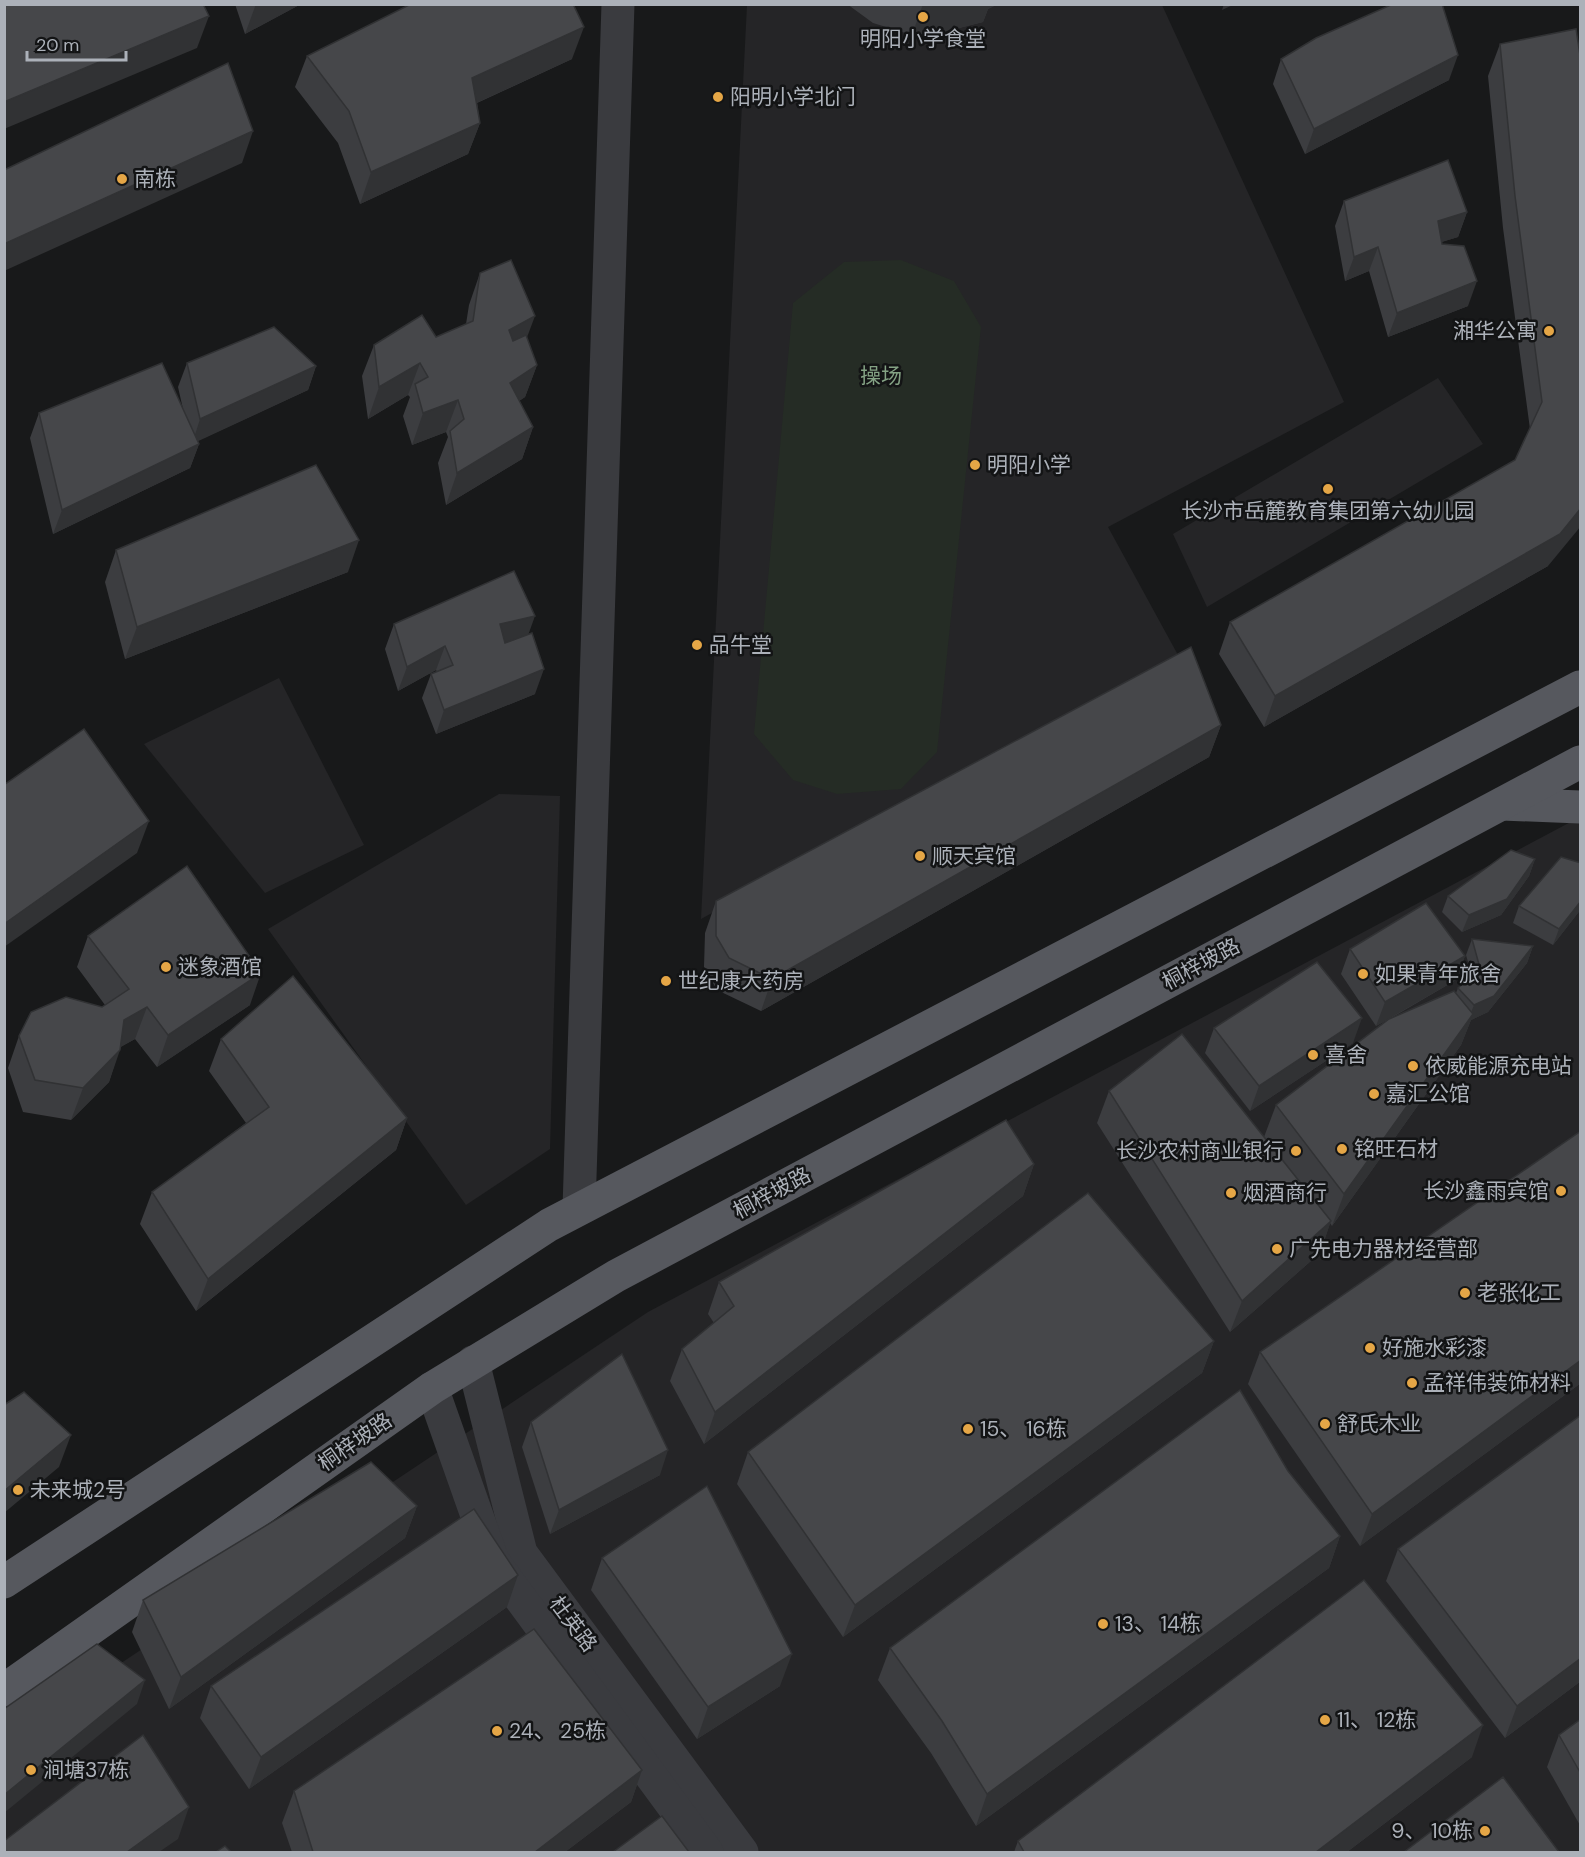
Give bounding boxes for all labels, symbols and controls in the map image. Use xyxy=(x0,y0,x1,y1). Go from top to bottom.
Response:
marker: 明阳小学食堂 xyxy=(916,10,930,24)
scale bar xyxy=(27,24,126,62)
place label: 明阳小学食堂 xyxy=(860,25,986,53)
text: 20 m xyxy=(36,33,79,57)
place label: 阳明小学北门 xyxy=(730,83,856,111)
marker: 阳明小学北门 xyxy=(711,90,725,104)
place label: 南栋 xyxy=(134,165,176,193)
marker: 南栋 xyxy=(115,172,129,186)
place label: 湘华公寓 xyxy=(1453,317,1537,345)
marker: 湘华公寓 xyxy=(1542,324,1556,338)
park label: 操场 xyxy=(860,362,902,390)
place label: 明阳小学 xyxy=(987,451,1071,479)
marker: 明阳小学 xyxy=(968,458,982,472)
marker: 长沙市岳麓教育集团第六幼儿园 xyxy=(1321,482,1335,496)
place label: 长沙市岳麓教育集团第六幼儿园 xyxy=(1181,497,1475,525)
place label: 品牛堂 xyxy=(709,631,772,659)
marker: 品牛堂 xyxy=(690,638,704,652)
place label: 顺天宾馆 xyxy=(932,842,1016,870)
marker: 顺天宾馆 xyxy=(913,849,927,863)
street label: 桐梓坡路 xyxy=(1157,932,1245,996)
place label: 迷象酒馆 xyxy=(178,953,262,981)
marker: 迷象酒馆 xyxy=(159,960,173,974)
place label: 如果青年旅舍 xyxy=(1375,960,1501,988)
place label: 世纪康大药房 xyxy=(678,967,804,995)
marker: 如果青年旅舍 xyxy=(1356,967,1370,981)
marker: 世纪康大药房 xyxy=(659,974,673,988)
place label: 喜舍 xyxy=(1325,1041,1367,1069)
marker: 喜舍 xyxy=(1306,1048,1320,1062)
place label: 依威能源充电站 xyxy=(1425,1052,1572,1080)
marker: 依威能源充电站 xyxy=(1406,1059,1420,1073)
place label: 嘉汇公馆 xyxy=(1386,1080,1470,1108)
marker: 嘉汇公馆 xyxy=(1367,1087,1381,1101)
place label: 铭旺石材 xyxy=(1354,1135,1438,1163)
place label: 长沙农村商业银行 xyxy=(1116,1137,1284,1165)
marker: 铭旺石材 xyxy=(1335,1142,1349,1156)
marker: 长沙农村商业银行 xyxy=(1289,1144,1303,1158)
street label: 桐梓坡路 xyxy=(728,1161,816,1225)
place label: 长沙鑫雨宾馆 xyxy=(1423,1177,1549,1205)
place label: 烟酒商行 xyxy=(1243,1179,1327,1207)
marker: 长沙鑫雨宾馆 xyxy=(1554,1184,1568,1198)
marker: 烟酒商行 xyxy=(1224,1186,1238,1200)
place label: 广先电力器材经营部 xyxy=(1289,1235,1478,1263)
marker: 广先电力器材经营部 xyxy=(1270,1242,1284,1256)
place label: 老张化工 xyxy=(1477,1279,1561,1307)
marker: 老张化工 xyxy=(1458,1286,1472,1300)
place label: 好施水彩漆 xyxy=(1382,1334,1487,1362)
marker: 好施水彩漆 xyxy=(1363,1341,1377,1355)
place label: 孟祥伟装饰材料 xyxy=(1424,1369,1571,1397)
marker: 孟祥伟装饰材料 xyxy=(1405,1376,1419,1390)
street label: 桐梓坡路 xyxy=(313,1406,397,1478)
place label: 舒氏木业 xyxy=(1337,1410,1421,1438)
place label: 15、 16栋 xyxy=(980,1415,1067,1443)
marker: 舒氏木业 xyxy=(1318,1417,1332,1431)
marker: 15、 16栋 xyxy=(961,1422,975,1436)
place label: 未来城2号 xyxy=(30,1476,126,1504)
marker: 未来城2号 xyxy=(11,1483,25,1497)
street label: 杜英路 xyxy=(543,1590,603,1658)
place label: 13、 14栋 xyxy=(1115,1610,1201,1638)
marker: 13、 14栋 xyxy=(1096,1617,1110,1631)
place label: 11、 12栋 xyxy=(1337,1706,1416,1734)
marker: 11、 12栋 xyxy=(1318,1713,1332,1727)
place label: 24、 25栋 xyxy=(509,1717,606,1745)
marker: 24、 25栋 xyxy=(490,1724,504,1738)
place label: 涧塘37栋 xyxy=(43,1756,129,1784)
marker: 涧塘37栋 xyxy=(24,1763,38,1777)
place label: 9、 10栋 xyxy=(1391,1817,1473,1845)
marker: 9、 10栋 xyxy=(1478,1824,1492,1838)

